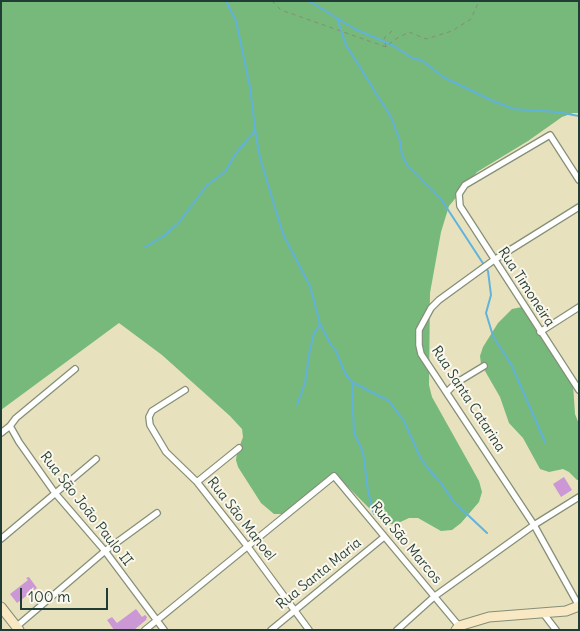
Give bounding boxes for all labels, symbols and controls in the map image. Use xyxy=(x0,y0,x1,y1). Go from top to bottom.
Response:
street label: Rua Timoneira xyxy=(494,244,558,330)
street label: Rua Santa Catarina xyxy=(428,343,508,455)
street label: Rua São João Paulo II xyxy=(36,449,136,569)
street label: Rua São Manoel xyxy=(203,474,279,564)
street label: Rua São Marcos xyxy=(367,499,445,587)
street label: Rua Santa Maria xyxy=(273,535,365,613)
scale bar xyxy=(22,578,110,610)
text: 100 m xyxy=(28,587,70,606)

